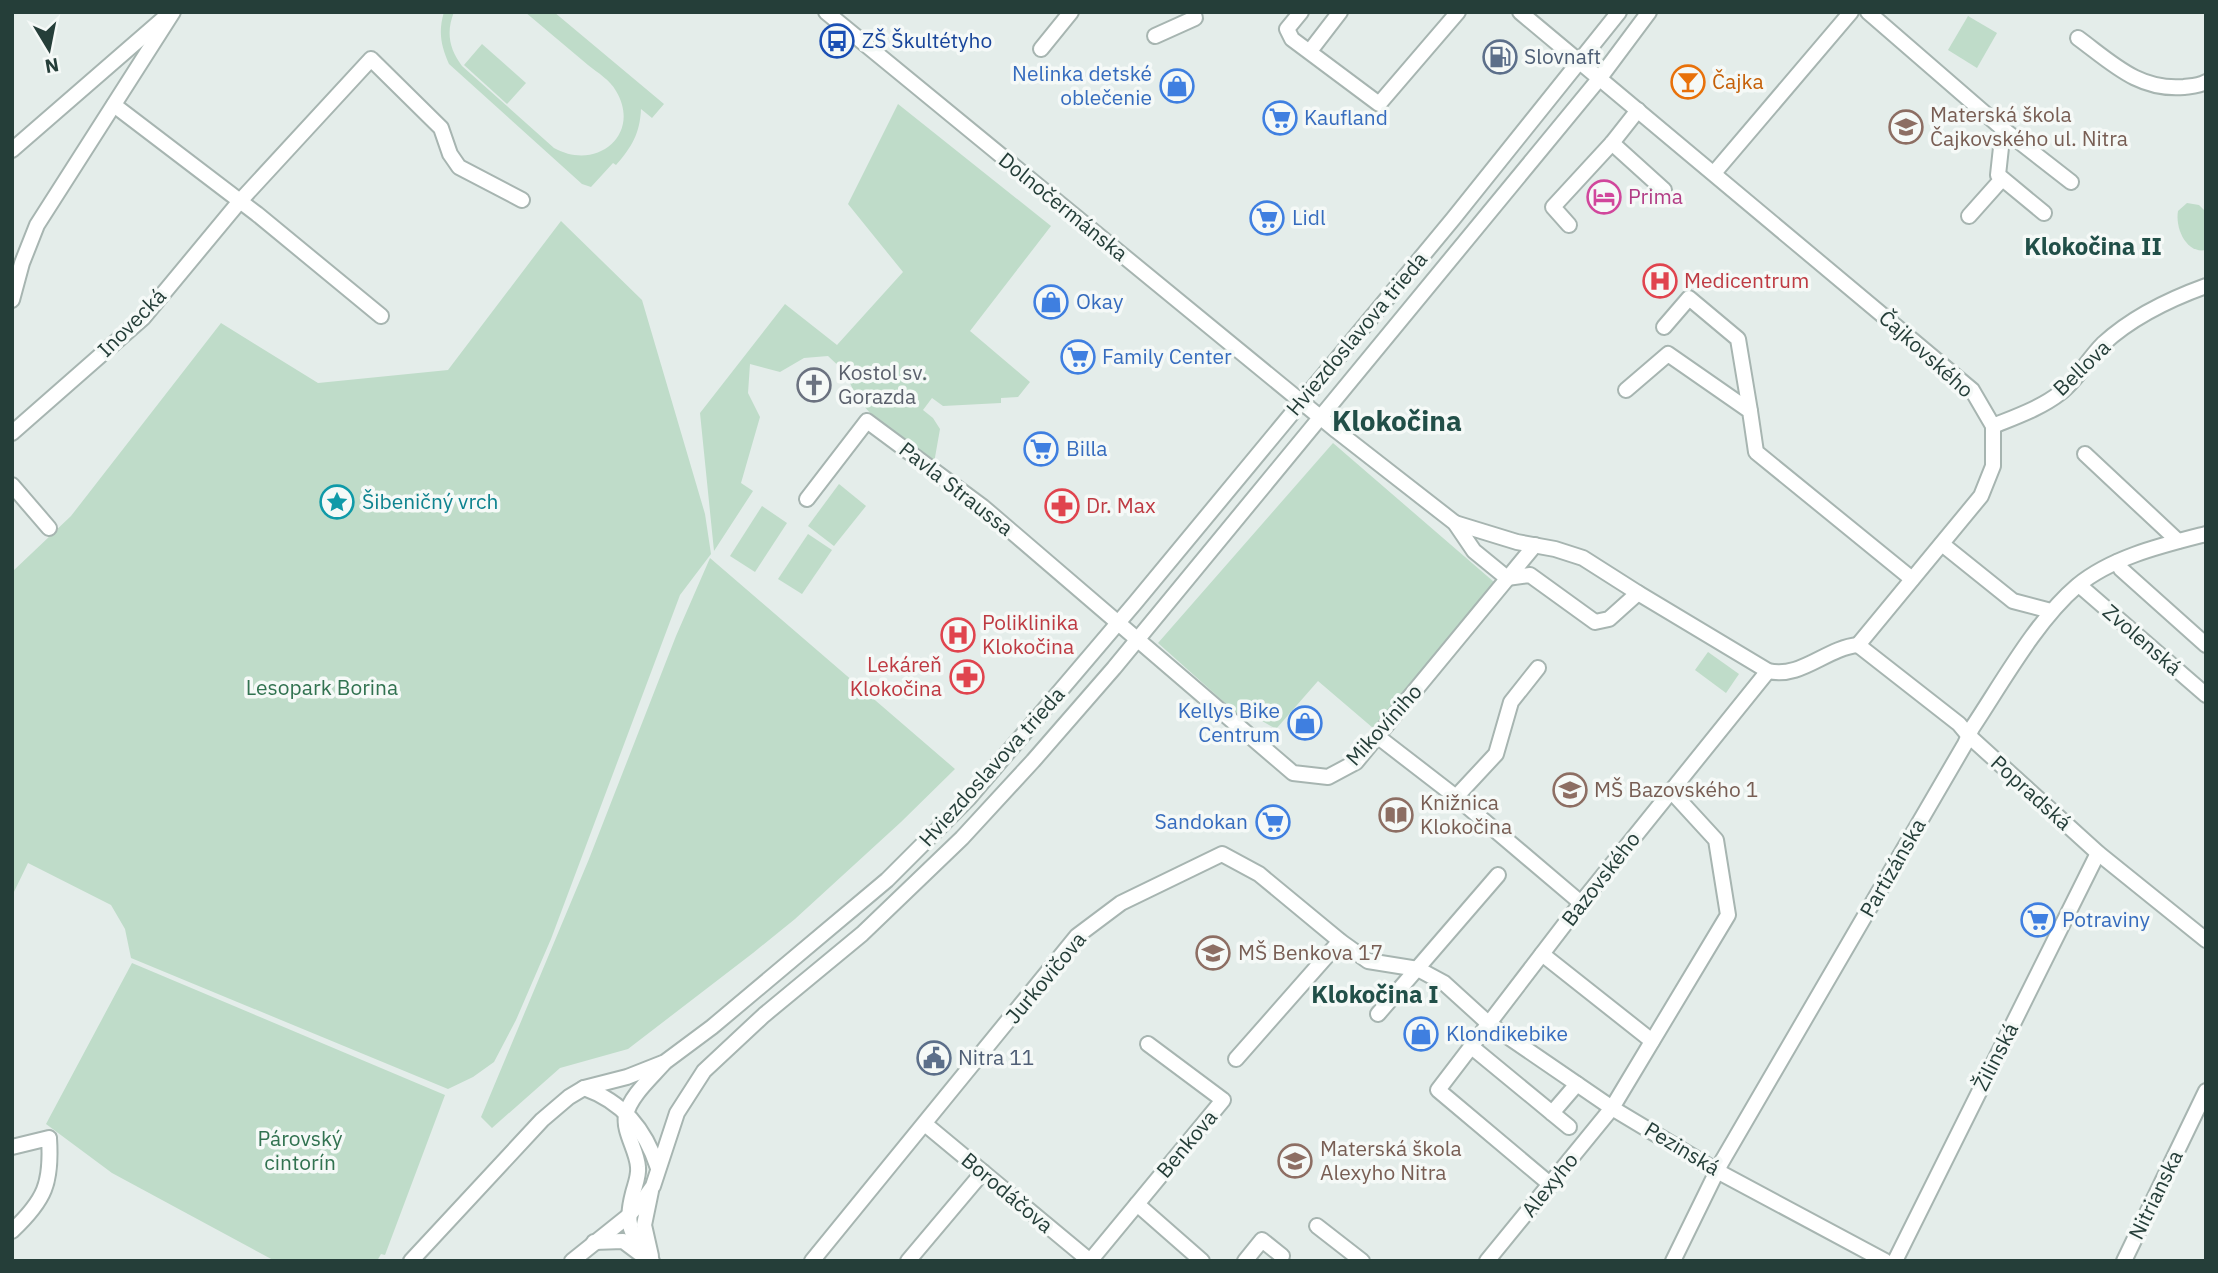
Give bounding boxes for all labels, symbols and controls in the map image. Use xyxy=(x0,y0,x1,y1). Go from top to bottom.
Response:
north arrow xyxy=(14,14,84,84)
bus stop icon: ZŠ Škultétyho xyxy=(818,22,856,60)
place label: ZŠ Škultétyho xyxy=(862,26,992,54)
fuel station icon: Slovnaft xyxy=(1481,38,1519,76)
place label: Slovnaft xyxy=(1524,42,1601,70)
text: N xyxy=(43,53,61,79)
place label: Nelinka detské oblečenie xyxy=(1012,59,1152,111)
bar icon: Čajka xyxy=(1669,63,1707,101)
shop icon: Nelinka detské oblečenie xyxy=(1158,67,1196,105)
place label: Čajka xyxy=(1712,67,1764,95)
supermarket icon: Kaufland xyxy=(1261,99,1299,137)
place label: Materská škola Čajkovského ul. Nitra xyxy=(1930,100,2128,152)
place label: Kaufland xyxy=(1304,103,1388,131)
school or university icon: Materská škola Čajkovského ul. Nitra xyxy=(1887,108,1925,146)
street label: Dolnočermánska xyxy=(993,145,1134,267)
hotel icon: Prima xyxy=(1585,178,1623,216)
place label: Prima xyxy=(1628,182,1683,210)
supermarket icon: Lidl xyxy=(1248,199,1286,237)
place label: Lidl xyxy=(1292,203,1326,231)
district label: Klokočina II xyxy=(2024,230,2162,262)
street label: Hviezdoslavova trieda xyxy=(1279,246,1433,421)
hospital icon: Medicentrum xyxy=(1641,262,1679,300)
place label: Medicentrum xyxy=(1684,266,1809,294)
street label: Inovecká xyxy=(91,282,172,363)
shop icon: Okay xyxy=(1032,283,1070,321)
place label: Okay xyxy=(1076,287,1124,315)
street label: Čajkovského xyxy=(1873,303,1980,403)
street label: Bellova xyxy=(2047,333,2116,401)
supermarket icon: Family Center xyxy=(1059,338,1097,376)
place label: Family Center xyxy=(1102,342,1232,370)
place label: Kostol sv. Gorazda xyxy=(838,358,927,410)
church icon: Kostol sv. Gorazda xyxy=(795,366,833,404)
district label: Klokočina xyxy=(1332,402,1462,439)
supermarket icon: Billa xyxy=(1022,430,1060,468)
place label: Billa xyxy=(1066,434,1108,462)
street label: Pavla Straussa xyxy=(894,435,1019,542)
place icon: Šibeničný vrch xyxy=(318,483,356,521)
place label: Šibeničný vrch xyxy=(362,487,499,515)
pharmacy icon: Dr. Max xyxy=(1043,487,1081,525)
place label: Dr. Max xyxy=(1086,491,1156,519)
street label: Zvolenská xyxy=(2097,597,2188,681)
place label: Poliklinika Klokočina xyxy=(982,608,1078,660)
hospital icon: Poliklinika Klokočina xyxy=(939,616,977,654)
place label: Lekáreň Klokočina xyxy=(850,650,942,702)
pharmacy icon: Lekáreň Klokočina xyxy=(948,658,986,696)
park label: Lesopark Borina xyxy=(246,673,398,701)
street label: Mikovíniho xyxy=(1339,677,1427,771)
street label: Hviezdoslavova trieda xyxy=(912,681,1070,852)
place label: Kellys Bike Centrum xyxy=(1178,696,1280,748)
shop icon: Kellys Bike Centrum xyxy=(1286,704,1324,742)
street label: Popradská xyxy=(1985,749,2078,836)
school or university icon: MŠ Bazovského 1 xyxy=(1551,771,1589,809)
place label: MŠ Bazovského 1 xyxy=(1594,775,1758,803)
place label: Knižnica Klokočina xyxy=(1420,788,1512,840)
library icon: Knižnica Klokočina xyxy=(1377,796,1415,834)
supermarket icon: Sandokan xyxy=(1254,803,1292,841)
place label: Sandokan xyxy=(1155,807,1248,835)
street label: Partizánska xyxy=(1853,813,1932,922)
street label: Bazovského xyxy=(1555,825,1646,931)
supermarket icon: Potraviny xyxy=(2019,901,2057,939)
place label: Potraviny xyxy=(2062,905,2150,933)
street label: Jurkovičova xyxy=(999,926,1092,1029)
school or university icon: MŠ Benkova 17 xyxy=(1194,934,1232,972)
place label: MŠ Benkova 17 xyxy=(1238,938,1383,966)
district label: Klokočina I xyxy=(1311,978,1439,1010)
shop icon: Klondikebike xyxy=(1402,1015,1440,1053)
street label: Žilinská xyxy=(1966,1018,2024,1095)
place label: Klondikebike xyxy=(1446,1019,1568,1047)
public building icon: Nitra 11 xyxy=(915,1039,953,1077)
place label: Nitra 11 xyxy=(958,1043,1034,1071)
street label: Benkova xyxy=(1150,1103,1223,1183)
street label: Pezinská xyxy=(1640,1115,1725,1182)
park label: Párovský cintorín xyxy=(257,1124,343,1176)
place label: Materská škola Alexyho Nitra xyxy=(1320,1134,1462,1186)
school or university icon: Materská škola Alexyho Nitra xyxy=(1276,1142,1314,1180)
street label: Nitrianska xyxy=(2121,1145,2189,1244)
street label: Borodáčova xyxy=(956,1146,1059,1239)
street label: Alexyho xyxy=(1515,1146,1584,1222)

